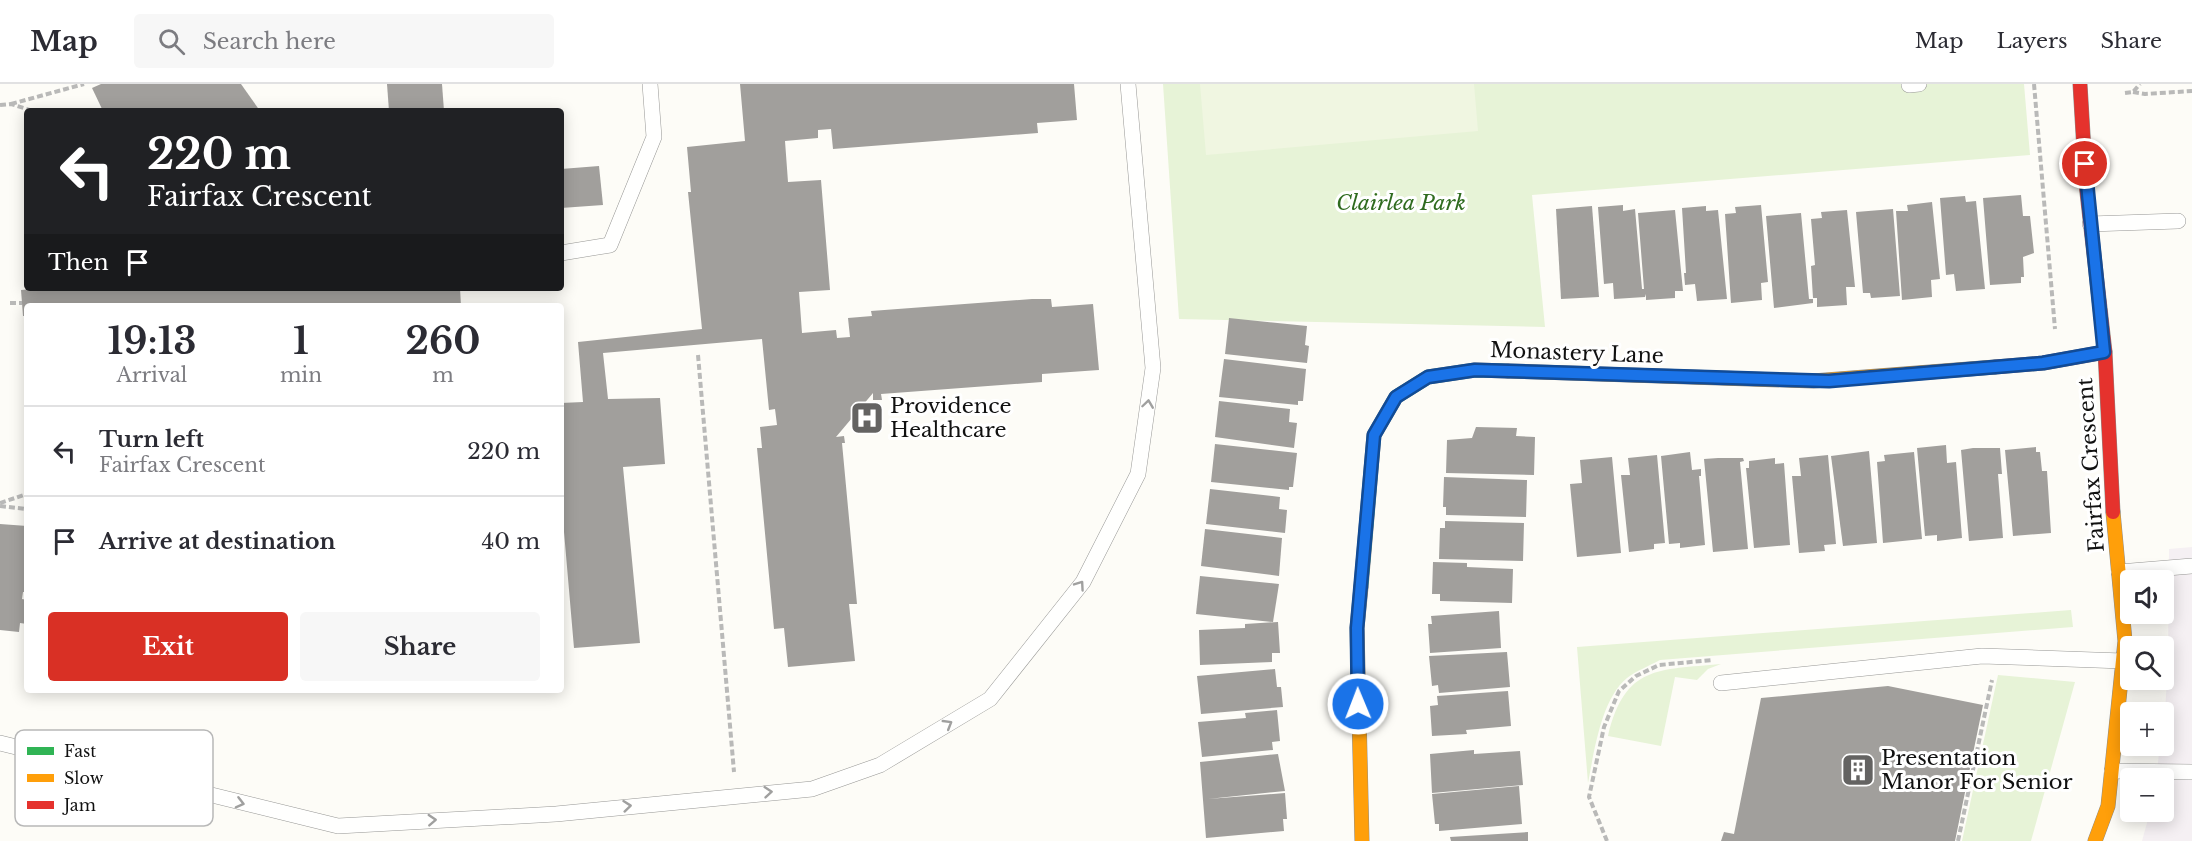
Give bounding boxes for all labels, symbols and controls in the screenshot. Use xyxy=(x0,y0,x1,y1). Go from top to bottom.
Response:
search box xyxy=(134,14,554,68)
text: Map xyxy=(30,24,98,59)
icon: search xyxy=(155,25,188,58)
text: Search here xyxy=(203,28,336,55)
text: Map xyxy=(1915,28,1964,54)
text: Layers xyxy=(1997,28,2068,54)
text: Share xyxy=(2101,28,2162,54)
text: 220 m xyxy=(147,128,291,180)
icon: left xyxy=(48,132,126,210)
pin xyxy=(2059,138,2110,189)
icon: arrive xyxy=(2068,147,2101,180)
text: Fairfax Crescent xyxy=(147,180,372,213)
park label: Clairlea Park xyxy=(1336,190,1466,216)
icon: arrive xyxy=(121,246,154,279)
text: Then xyxy=(48,249,109,276)
text: 19:13 xyxy=(108,319,196,364)
text: 1 xyxy=(293,319,309,364)
text: 260 xyxy=(406,319,480,364)
street label: Monastery Lane xyxy=(1490,337,1664,369)
text: Arrival xyxy=(117,363,187,387)
text: min xyxy=(280,363,322,387)
text: m xyxy=(432,363,454,387)
street label: Fairfax Crescent xyxy=(2072,377,2110,553)
place label: Providence Healthcare xyxy=(890,393,1011,443)
hospital icon: Providence Healthcare xyxy=(849,400,885,436)
one-way arrow xyxy=(1141,400,1153,409)
text: Turn left xyxy=(99,426,204,453)
icon: left xyxy=(48,435,81,468)
text: 220 m xyxy=(467,438,540,465)
text: Fairfax Crescent xyxy=(99,453,266,477)
icon: arrive xyxy=(48,525,81,558)
text: Arrive at destination xyxy=(99,528,336,555)
text: 40 m xyxy=(482,528,540,555)
map controls xyxy=(2120,570,2174,822)
button: sound xyxy=(2120,570,2174,624)
one-way arrow xyxy=(1073,580,1084,591)
button: Exit xyxy=(48,612,288,681)
button: Share xyxy=(300,612,540,681)
button: search xyxy=(2120,636,2174,690)
position arrow xyxy=(1326,672,1390,736)
button: + xyxy=(2120,702,2174,756)
one-way arrow xyxy=(942,720,952,732)
legend xyxy=(15,730,213,826)
text: Fast xyxy=(64,741,96,761)
place label: Presentation Manor For Senior xyxy=(1881,745,2073,795)
building icon: Presentation Manor For Senior xyxy=(1840,752,1876,788)
text: Slow xyxy=(64,768,104,788)
button: − xyxy=(2120,768,2174,822)
one-way arrow xyxy=(764,786,773,799)
text: Jam xyxy=(62,795,96,815)
one-way arrow xyxy=(235,795,245,808)
one-way arrow xyxy=(622,800,631,813)
one-way arrow xyxy=(428,813,437,826)

